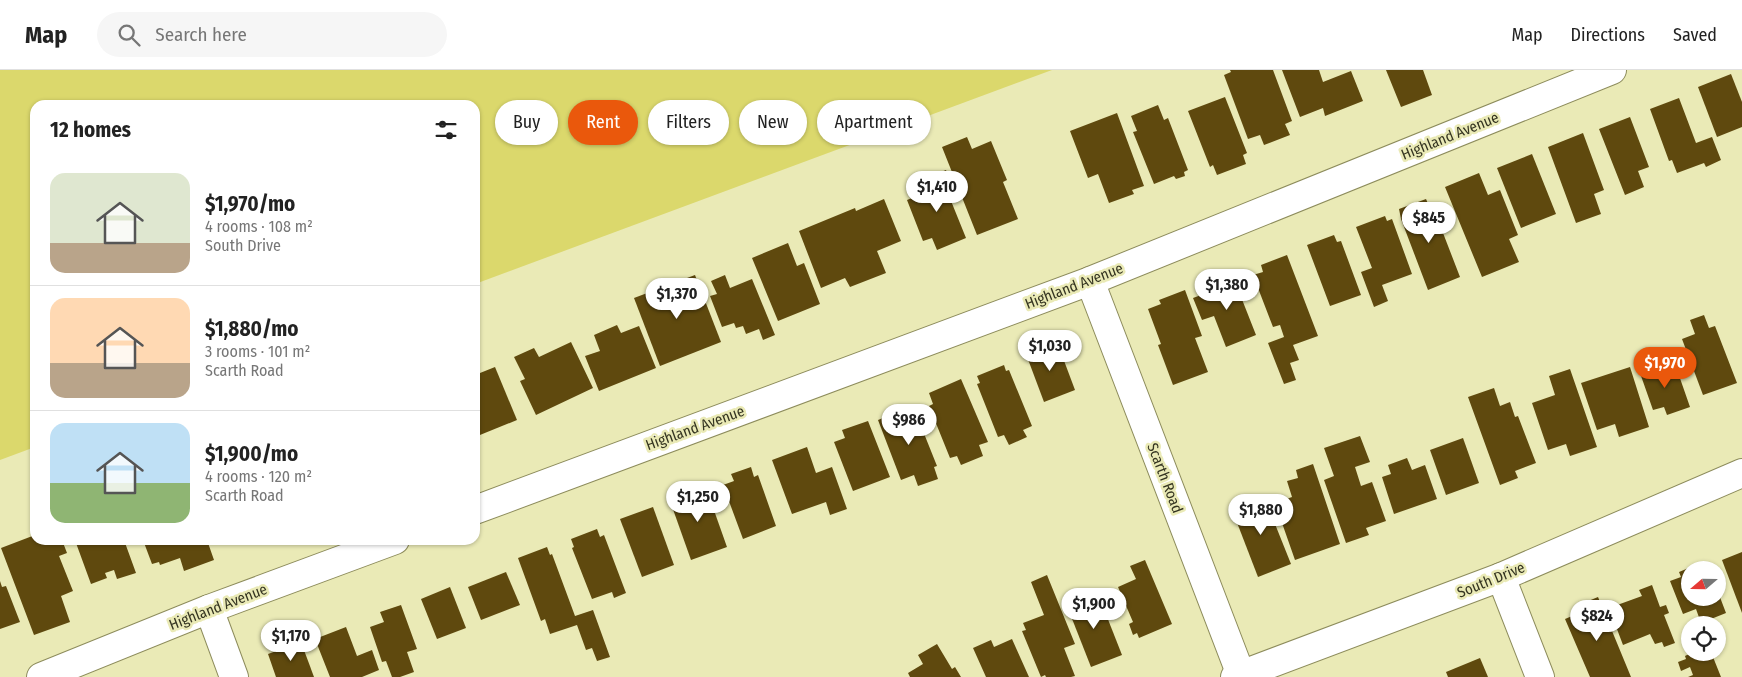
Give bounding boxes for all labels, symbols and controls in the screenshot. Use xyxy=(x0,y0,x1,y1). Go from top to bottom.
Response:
search box xyxy=(97,12,447,57)
text: Map xyxy=(25,21,67,49)
icon: search xyxy=(115,21,143,49)
text: Search here xyxy=(155,23,247,46)
text: Map xyxy=(1511,24,1543,46)
text: Directions xyxy=(1571,24,1645,46)
text: Saved xyxy=(1673,24,1717,46)
chip: Buy xyxy=(495,100,558,145)
chip: Rent xyxy=(568,100,638,145)
chip: Filters xyxy=(648,100,729,145)
chip: New xyxy=(739,100,807,145)
chip: Apartment xyxy=(817,100,931,145)
street label: Highland Avenue xyxy=(1399,108,1501,164)
icon: filters xyxy=(432,116,460,144)
text: 12 homes xyxy=(50,117,131,143)
pin: $1,410 xyxy=(896,170,978,213)
text: $1,410 xyxy=(917,177,957,196)
text: $1,970/mo xyxy=(205,191,295,217)
icon: home xyxy=(90,193,150,253)
pin: $845 xyxy=(1399,202,1459,244)
text: $845 xyxy=(1413,208,1445,227)
text: 4 rooms · 108 m² xyxy=(205,217,313,236)
text: South Drive xyxy=(205,236,281,255)
street label: Highland Avenue xyxy=(1022,259,1126,313)
pin: $1,380 xyxy=(1186,268,1268,311)
text: $1,380 xyxy=(1206,275,1248,294)
pin: $1,370 xyxy=(636,278,718,320)
text: $1,370 xyxy=(657,284,697,303)
text: $1,880/mo xyxy=(205,316,298,342)
icon: home xyxy=(90,318,150,378)
pin: $1,030 xyxy=(1009,330,1091,372)
text: $1,030 xyxy=(1029,336,1071,355)
text: 3 rooms · 101 m² xyxy=(205,342,310,361)
pin: $1,970 xyxy=(1624,346,1706,389)
text: $1,970 xyxy=(1645,353,1685,372)
text: Scarth Road xyxy=(205,361,284,380)
street label: Highland Avenue xyxy=(643,402,747,454)
pin: $986 xyxy=(879,404,939,446)
text: $986 xyxy=(893,410,925,429)
street label: Scarth Road xyxy=(1143,440,1187,516)
text: $1,900/mo xyxy=(205,441,298,467)
icon: home xyxy=(90,443,150,503)
text: 4 rooms · 120 m² xyxy=(205,467,312,486)
pin: $1,250 xyxy=(657,480,739,523)
text: Scarth Road xyxy=(205,486,284,505)
text: $1,250 xyxy=(677,487,719,506)
pin: $1,880 xyxy=(1220,494,1302,536)
text: $1,880 xyxy=(1239,500,1283,519)
street label: South Drive xyxy=(1455,558,1527,602)
north arrow xyxy=(1681,561,1726,606)
map controls xyxy=(1681,561,1726,661)
street label: Highland Avenue xyxy=(166,580,270,634)
pin: $1,900 xyxy=(1053,588,1135,630)
text: $1,900 xyxy=(1072,594,1116,613)
pin: $824 xyxy=(1567,600,1627,642)
text: $824 xyxy=(1581,606,1613,625)
button: locate xyxy=(1681,616,1726,661)
pin: $1,170 xyxy=(250,620,332,662)
text: $1,170 xyxy=(272,626,310,645)

